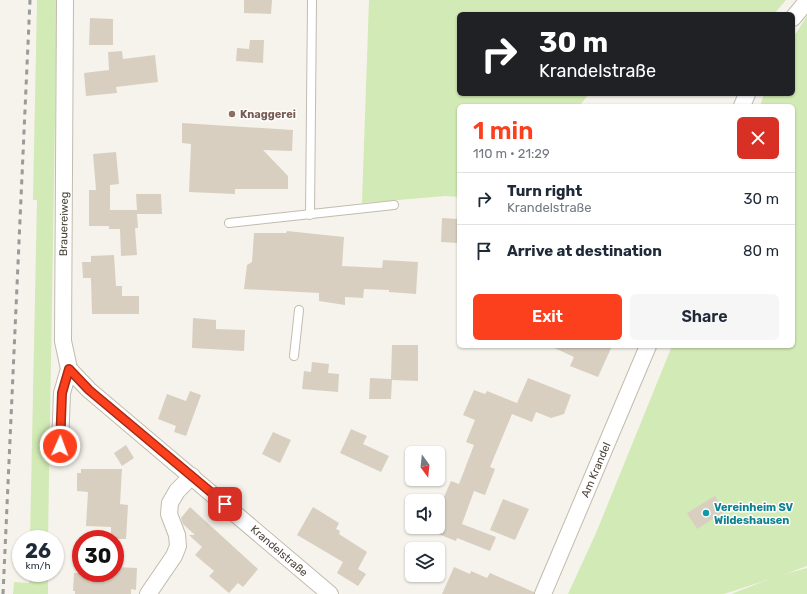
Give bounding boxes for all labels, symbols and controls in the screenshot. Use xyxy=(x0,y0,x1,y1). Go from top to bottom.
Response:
text: 30 m xyxy=(539,26,608,59)
icon: right xyxy=(473,28,525,80)
text: Krandelstraße xyxy=(539,60,656,82)
place label: Knaggerei xyxy=(240,108,296,121)
marker: Knaggerei xyxy=(227,109,237,119)
text: 1 min xyxy=(473,117,533,145)
button: close xyxy=(737,117,779,159)
text: 110 m · 21:29 xyxy=(473,146,550,161)
text: Turn right xyxy=(507,182,582,200)
icon: right xyxy=(473,188,495,210)
text: 30 m xyxy=(743,190,779,208)
street label: Brauereiweg xyxy=(57,192,71,256)
text: Krandelstraße xyxy=(507,200,592,215)
icon: arrive xyxy=(473,240,495,262)
text: Arrive at destination xyxy=(507,242,662,260)
text: 80 m xyxy=(743,242,779,260)
button: Exit xyxy=(473,294,622,340)
button: Share xyxy=(630,294,779,340)
position arrow xyxy=(39,425,81,467)
street label: Am Krandel xyxy=(579,440,613,500)
north arrow xyxy=(405,446,445,486)
map controls xyxy=(405,446,445,582)
pin xyxy=(208,487,242,521)
icon: arrive xyxy=(214,493,236,515)
button: sound xyxy=(405,494,445,534)
place label: Vereinheim SV Wildeshausen xyxy=(714,501,794,527)
marker: Vereinheim SV Wildeshausen xyxy=(701,508,711,518)
street label: Krandelstraße xyxy=(248,523,310,579)
speed limit sign: 30 xyxy=(72,530,124,582)
text: 26 xyxy=(25,539,51,563)
button: layers xyxy=(405,542,445,582)
text: km/h xyxy=(26,560,50,572)

